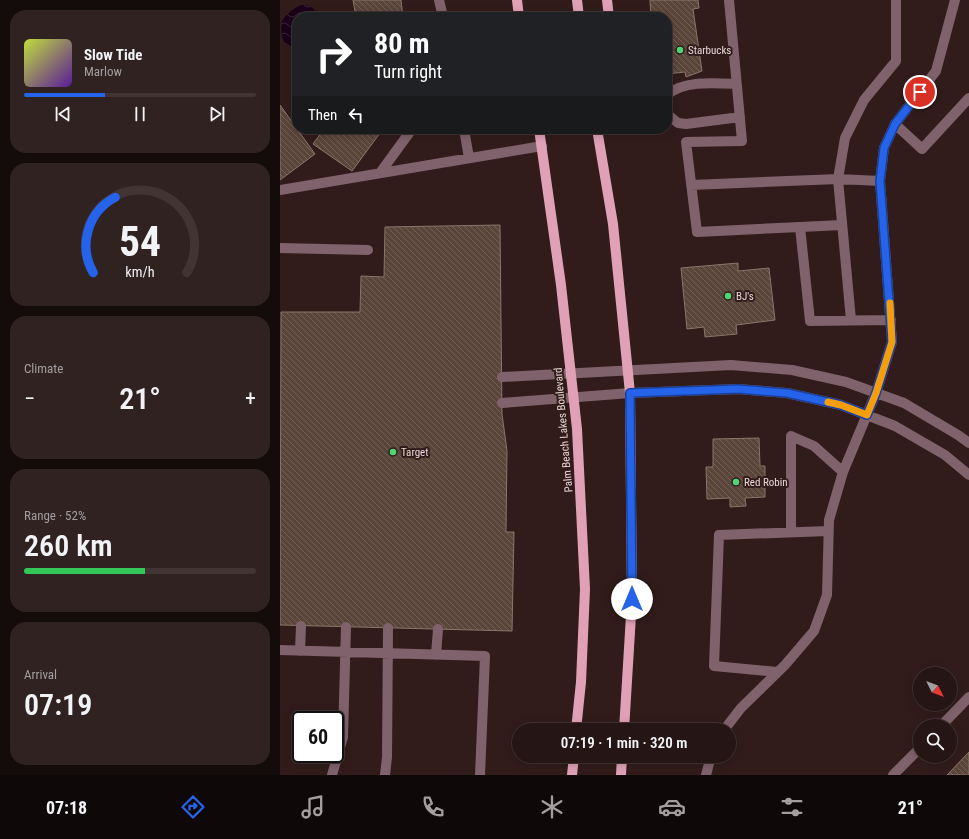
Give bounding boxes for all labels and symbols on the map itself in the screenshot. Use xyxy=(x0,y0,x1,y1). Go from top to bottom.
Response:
place label: Starbucks xyxy=(688,44,731,57)
marker: Starbucks xyxy=(675,45,685,55)
pin xyxy=(903,75,937,109)
place label: BJ's xyxy=(736,290,754,303)
marker: BJ's xyxy=(723,291,733,301)
street label: Palm Beach Lakes Boulevard xyxy=(552,367,575,493)
place label: Target xyxy=(401,446,428,459)
marker: Target xyxy=(388,447,398,457)
place label: Red Robin xyxy=(744,476,788,489)
marker: Red Robin xyxy=(731,477,741,487)
position arrow xyxy=(611,578,653,620)
north arrow xyxy=(913,667,957,711)
speed limit sign: 60 xyxy=(292,711,344,763)

